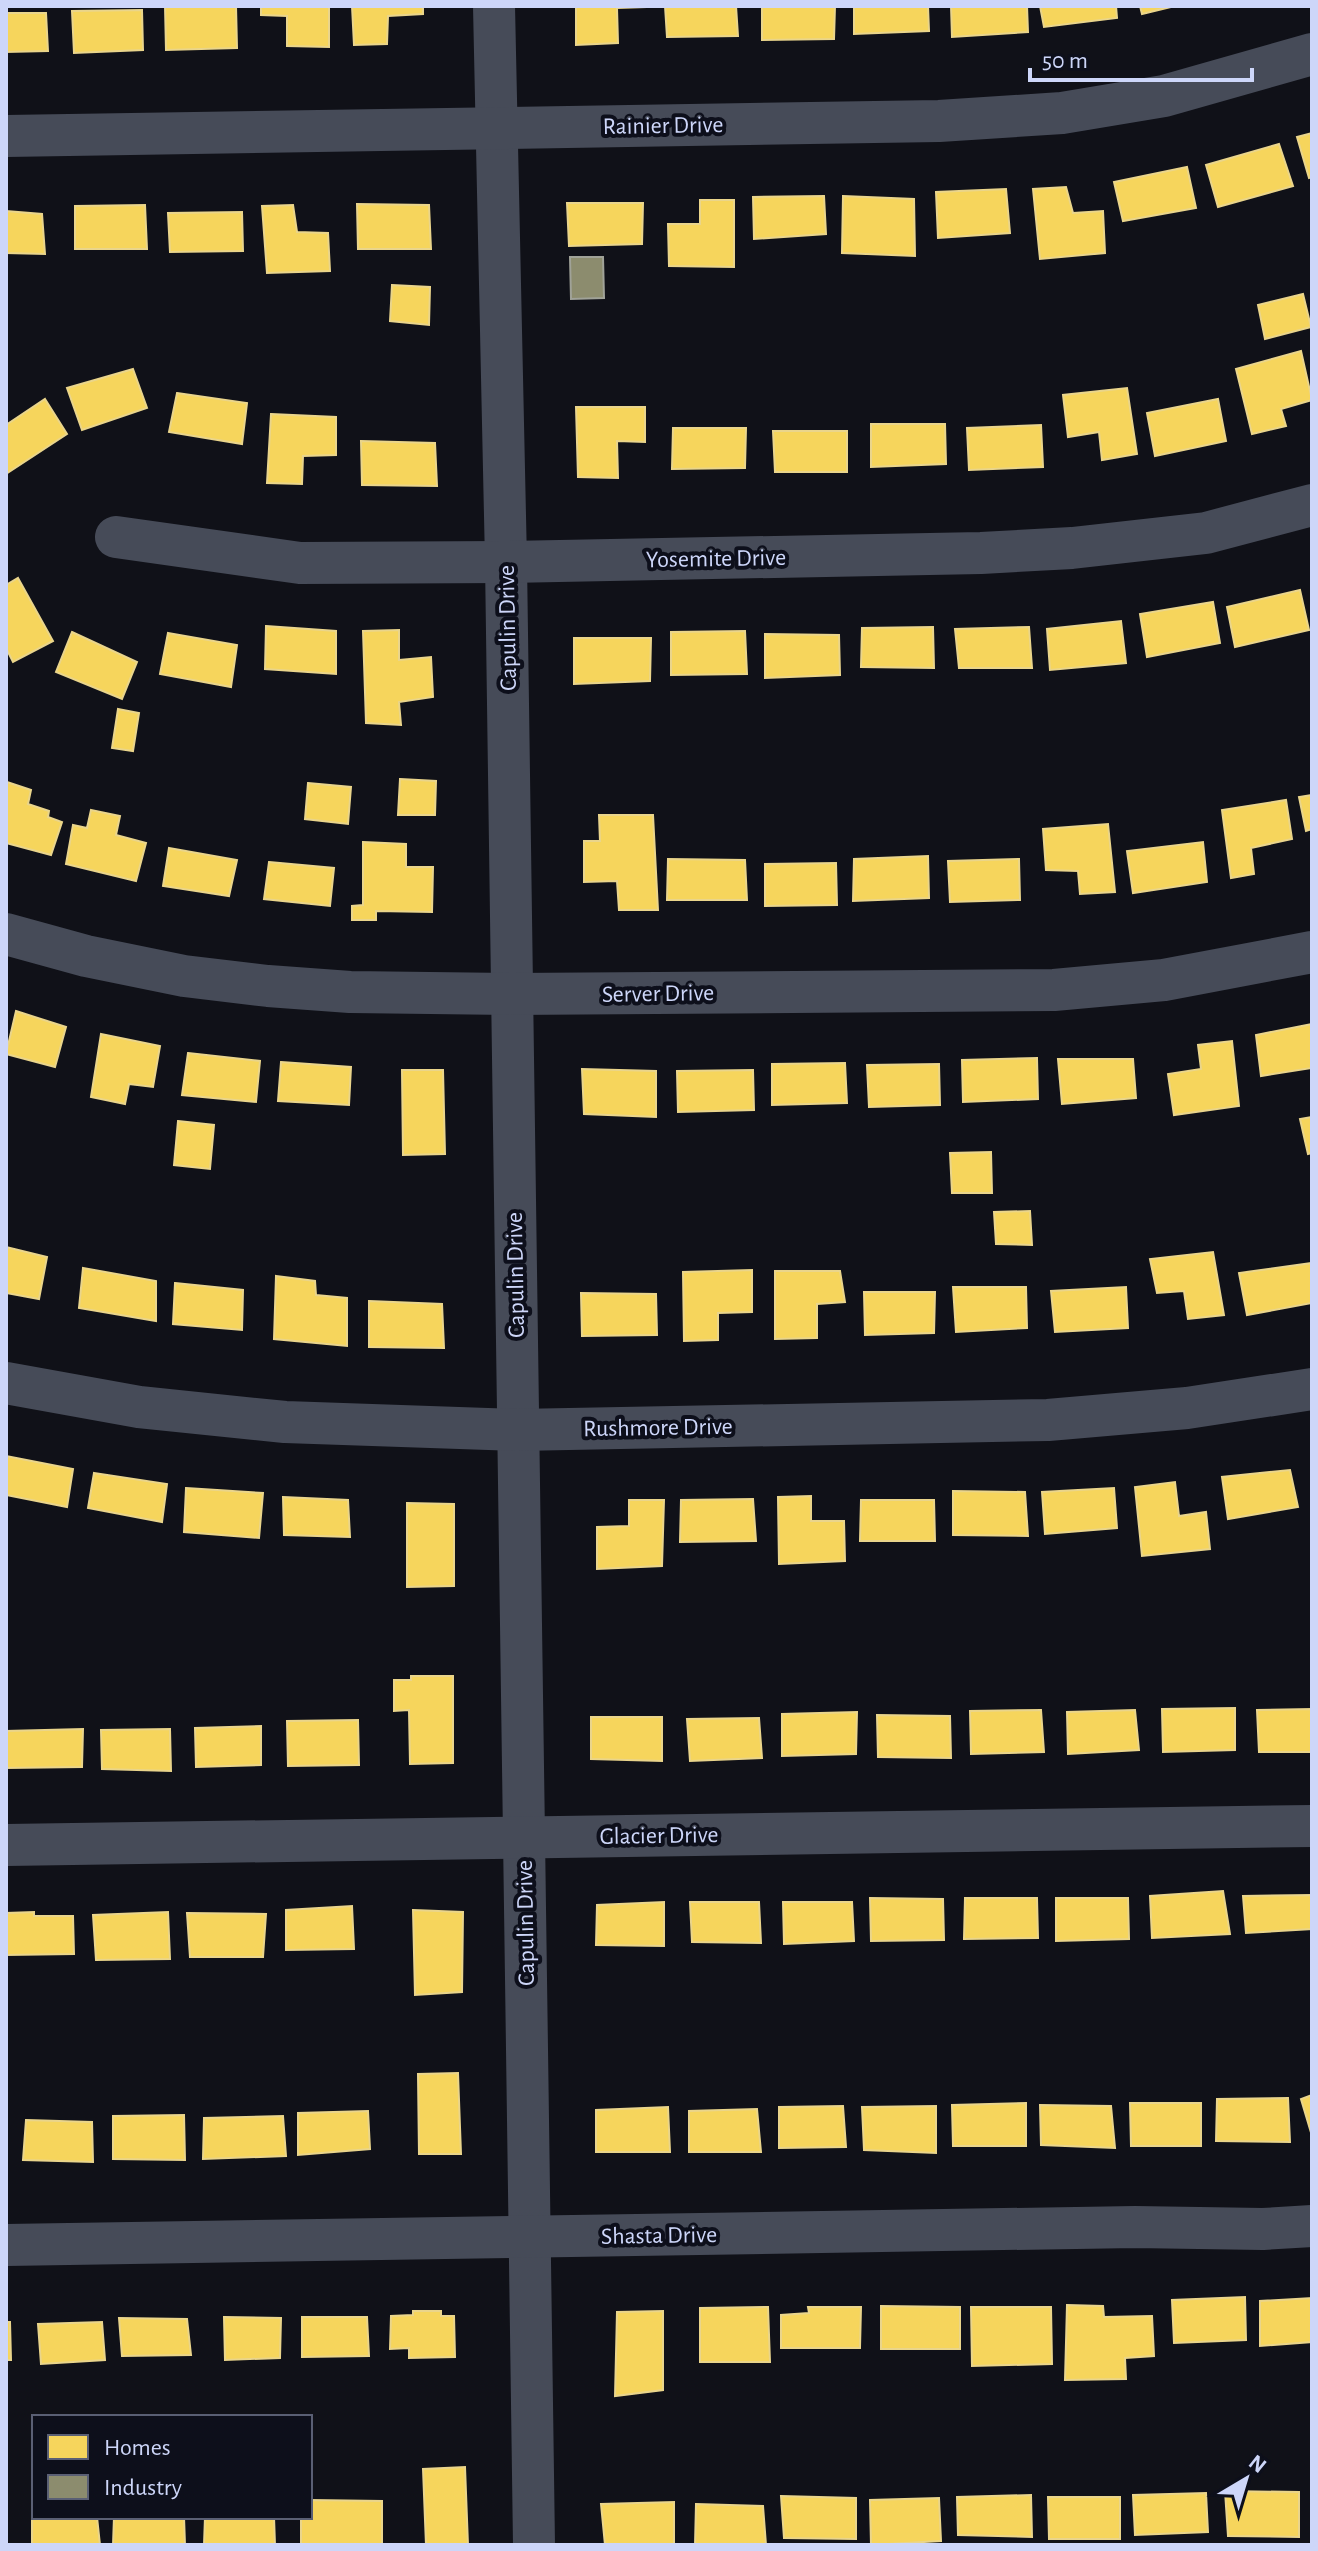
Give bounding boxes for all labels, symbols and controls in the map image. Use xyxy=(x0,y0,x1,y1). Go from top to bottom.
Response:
scale bar xyxy=(1030,32,1252,82)
text: 50 m xyxy=(1042,49,1088,73)
street label: Rainier Drive xyxy=(603,113,724,139)
street label: Yosemite Drive xyxy=(646,546,786,572)
street label: Capulin Drive xyxy=(495,565,521,691)
street label: Server Drive xyxy=(602,981,714,1007)
street label: Capulin Drive xyxy=(503,1212,529,1338)
street label: Rushmore Drive xyxy=(583,1415,733,1441)
street label: Glacier Drive xyxy=(599,1823,719,1849)
street label: Capulin Drive xyxy=(513,1860,539,1986)
street label: Shasta Drive xyxy=(601,2223,717,2249)
legend xyxy=(32,2415,312,2519)
text: Homes xyxy=(104,2436,171,2460)
north arrow xyxy=(1206,2439,1286,2519)
text: N xyxy=(1245,2451,1270,2477)
text: Industry xyxy=(104,2476,182,2500)

